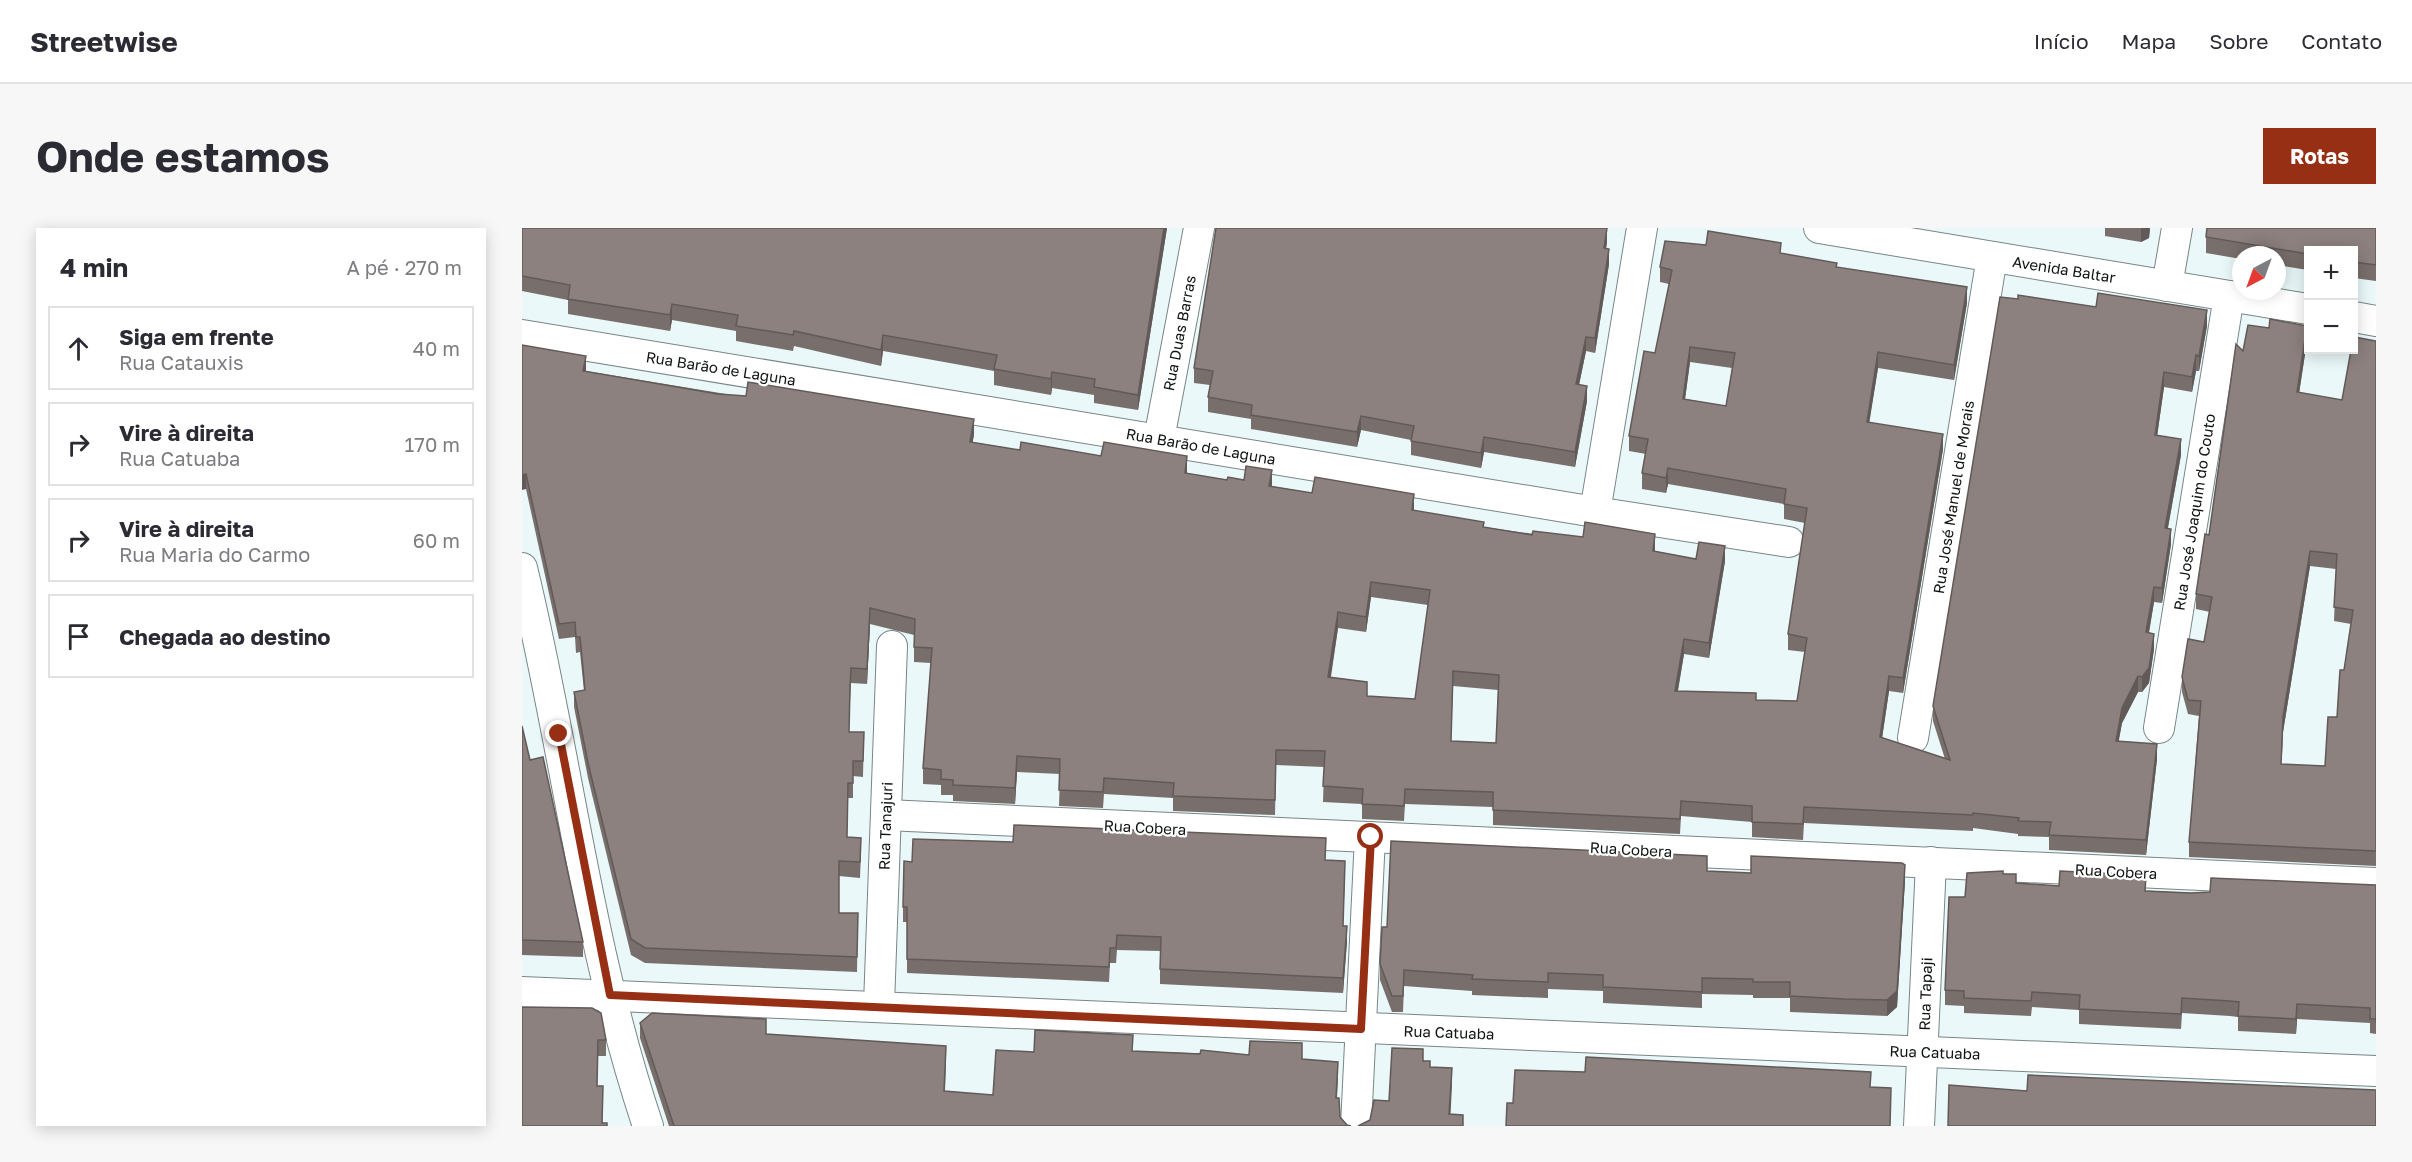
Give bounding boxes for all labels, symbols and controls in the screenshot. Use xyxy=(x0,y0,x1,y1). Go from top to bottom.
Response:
text: Streetwise xyxy=(30,25,178,58)
text: Início xyxy=(2034,28,2089,54)
text: Mapa xyxy=(2122,28,2176,54)
text: Sobre xyxy=(2209,28,2268,54)
text: Contato xyxy=(2301,28,2382,54)
button: Rotas xyxy=(2263,128,2376,184)
text: Onde estamos xyxy=(36,131,330,181)
north arrow xyxy=(2232,246,2286,300)
map controls xyxy=(2304,246,2358,354)
button: + xyxy=(2304,246,2358,300)
text: 4 min xyxy=(60,252,128,283)
street label: Avenida Baltar xyxy=(2011,252,2117,286)
text: A pé · 270 m xyxy=(346,255,462,279)
street label: Rua Duas Barras xyxy=(1159,274,1199,392)
button: − xyxy=(2304,300,2358,354)
text: Siga em frente xyxy=(119,323,274,350)
icon: ahead xyxy=(62,332,95,365)
text: 40 m xyxy=(413,336,460,360)
street label: Rua Barão de Laguna xyxy=(645,347,797,389)
text: Rua Catauxis xyxy=(119,350,244,374)
street label: Rua José Manuel de Morais xyxy=(1929,399,1977,595)
street label: Rua José Joaquim do Couto xyxy=(2170,412,2218,612)
text: Vire à direita xyxy=(119,419,254,446)
street label: Rua Barão de Laguna xyxy=(1125,424,1277,468)
icon: right xyxy=(62,428,95,461)
text: 170 m xyxy=(405,432,460,456)
text: Rua Catuaba xyxy=(119,446,240,470)
text: Vire à direita xyxy=(119,515,254,542)
icon: right xyxy=(62,524,95,557)
text: 60 m xyxy=(413,528,460,552)
text: Rua Maria do Carmo xyxy=(119,542,310,566)
icon: arrive xyxy=(62,620,95,653)
text: Chegada ao destino xyxy=(119,623,331,650)
route end xyxy=(545,720,571,746)
street label: Rua Tanajuri xyxy=(874,782,896,870)
street label: Rua Cobera xyxy=(1103,816,1187,838)
route start xyxy=(1357,823,1383,849)
street label: Rua Cobera xyxy=(1589,838,1673,860)
street label: Rua Cobera xyxy=(2074,860,2158,882)
street label: Rua Tapaji xyxy=(1915,957,1935,1031)
street label: Rua Catuaba xyxy=(1403,1021,1495,1043)
street label: Rua Catuaba xyxy=(1889,1041,1981,1063)

